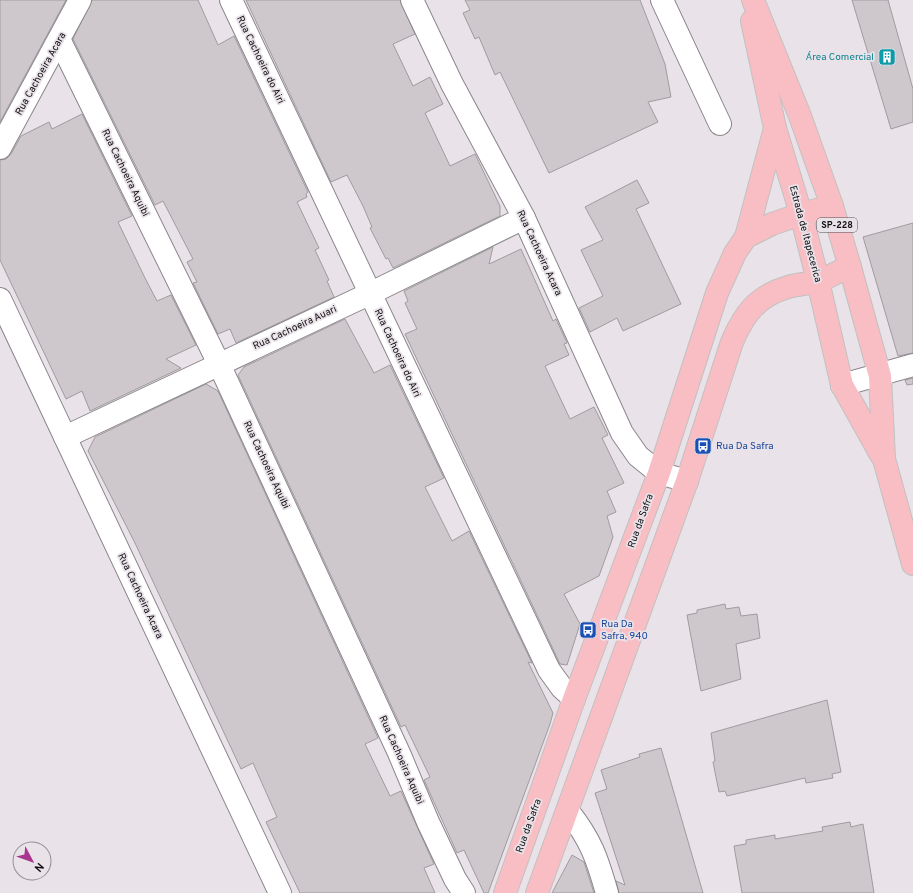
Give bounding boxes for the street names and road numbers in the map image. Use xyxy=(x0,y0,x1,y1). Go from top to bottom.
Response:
street label: Rua Cachoeira do Airi xyxy=(233,14,287,106)
street label: Rua Cachoeira Acara xyxy=(13,30,69,118)
street label: Rua Cachoeira Aquibi xyxy=(98,127,152,219)
street label: Estrada de Itapecerica xyxy=(786,184,824,284)
street label: Rua Cachoeira Acara xyxy=(513,208,565,298)
road number: SP-228 xyxy=(817,218,857,232)
street label: Rua Cachoeira Auari xyxy=(251,303,339,353)
street label: Rua Cachoeira do Airi xyxy=(371,307,423,399)
street label: Rua Cachoeira Aquibi xyxy=(240,419,292,511)
street label: Rua da Safra xyxy=(625,492,657,550)
street label: Rua Cachoeira Acara xyxy=(114,551,166,641)
street label: Rua Cachoeira Aquibi xyxy=(376,714,426,806)
street label: Rua da Safra xyxy=(513,797,545,855)

